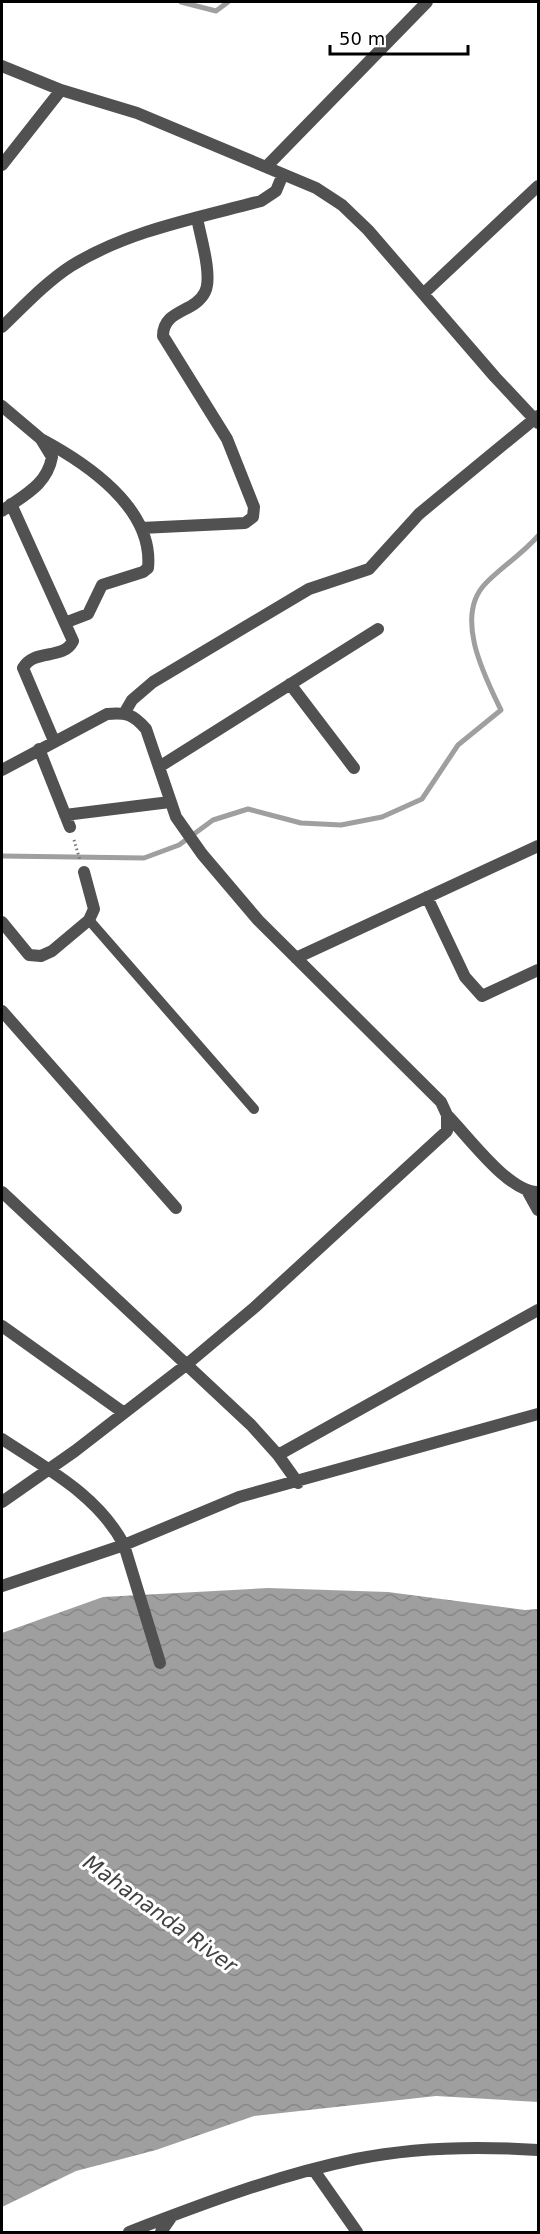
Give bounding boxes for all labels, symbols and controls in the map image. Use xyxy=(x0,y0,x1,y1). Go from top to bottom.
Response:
scale bar xyxy=(330,18,468,56)
text: 50 m xyxy=(339,28,385,49)
water label: Mahananda River xyxy=(79,1850,243,1979)

